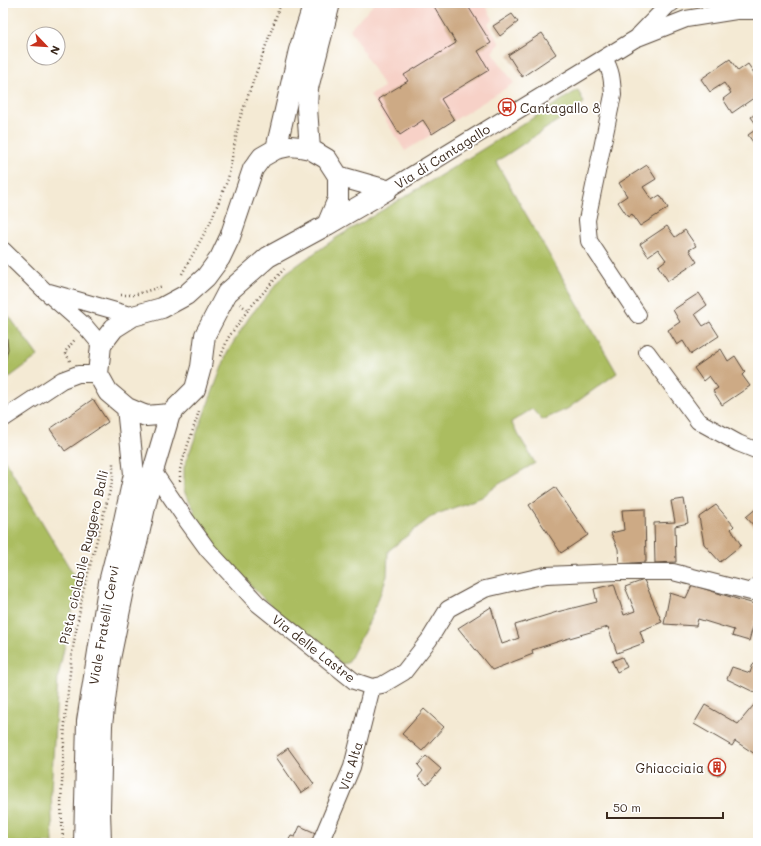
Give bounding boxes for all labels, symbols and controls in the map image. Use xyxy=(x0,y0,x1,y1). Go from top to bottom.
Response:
north arrow xyxy=(26,26,66,66)
text: N xyxy=(47,43,64,57)
bus stop icon: Cantagallo 8 xyxy=(497,97,517,117)
place label: Cantagallo 8 xyxy=(520,99,600,116)
street label: Via di Cantagallo xyxy=(391,120,493,192)
street label: Pista ciclabile Ruggero Balli xyxy=(55,468,111,646)
street label: Viale Fratelli Cervi xyxy=(84,564,122,686)
street label: Via delle Lastre xyxy=(269,610,359,686)
street label: Via Alta xyxy=(334,739,366,793)
building icon: Ghiacciaia xyxy=(707,757,727,777)
place label: Ghiacciaia xyxy=(636,759,704,776)
scale bar xyxy=(607,794,723,820)
text: 50 m xyxy=(613,799,641,815)

